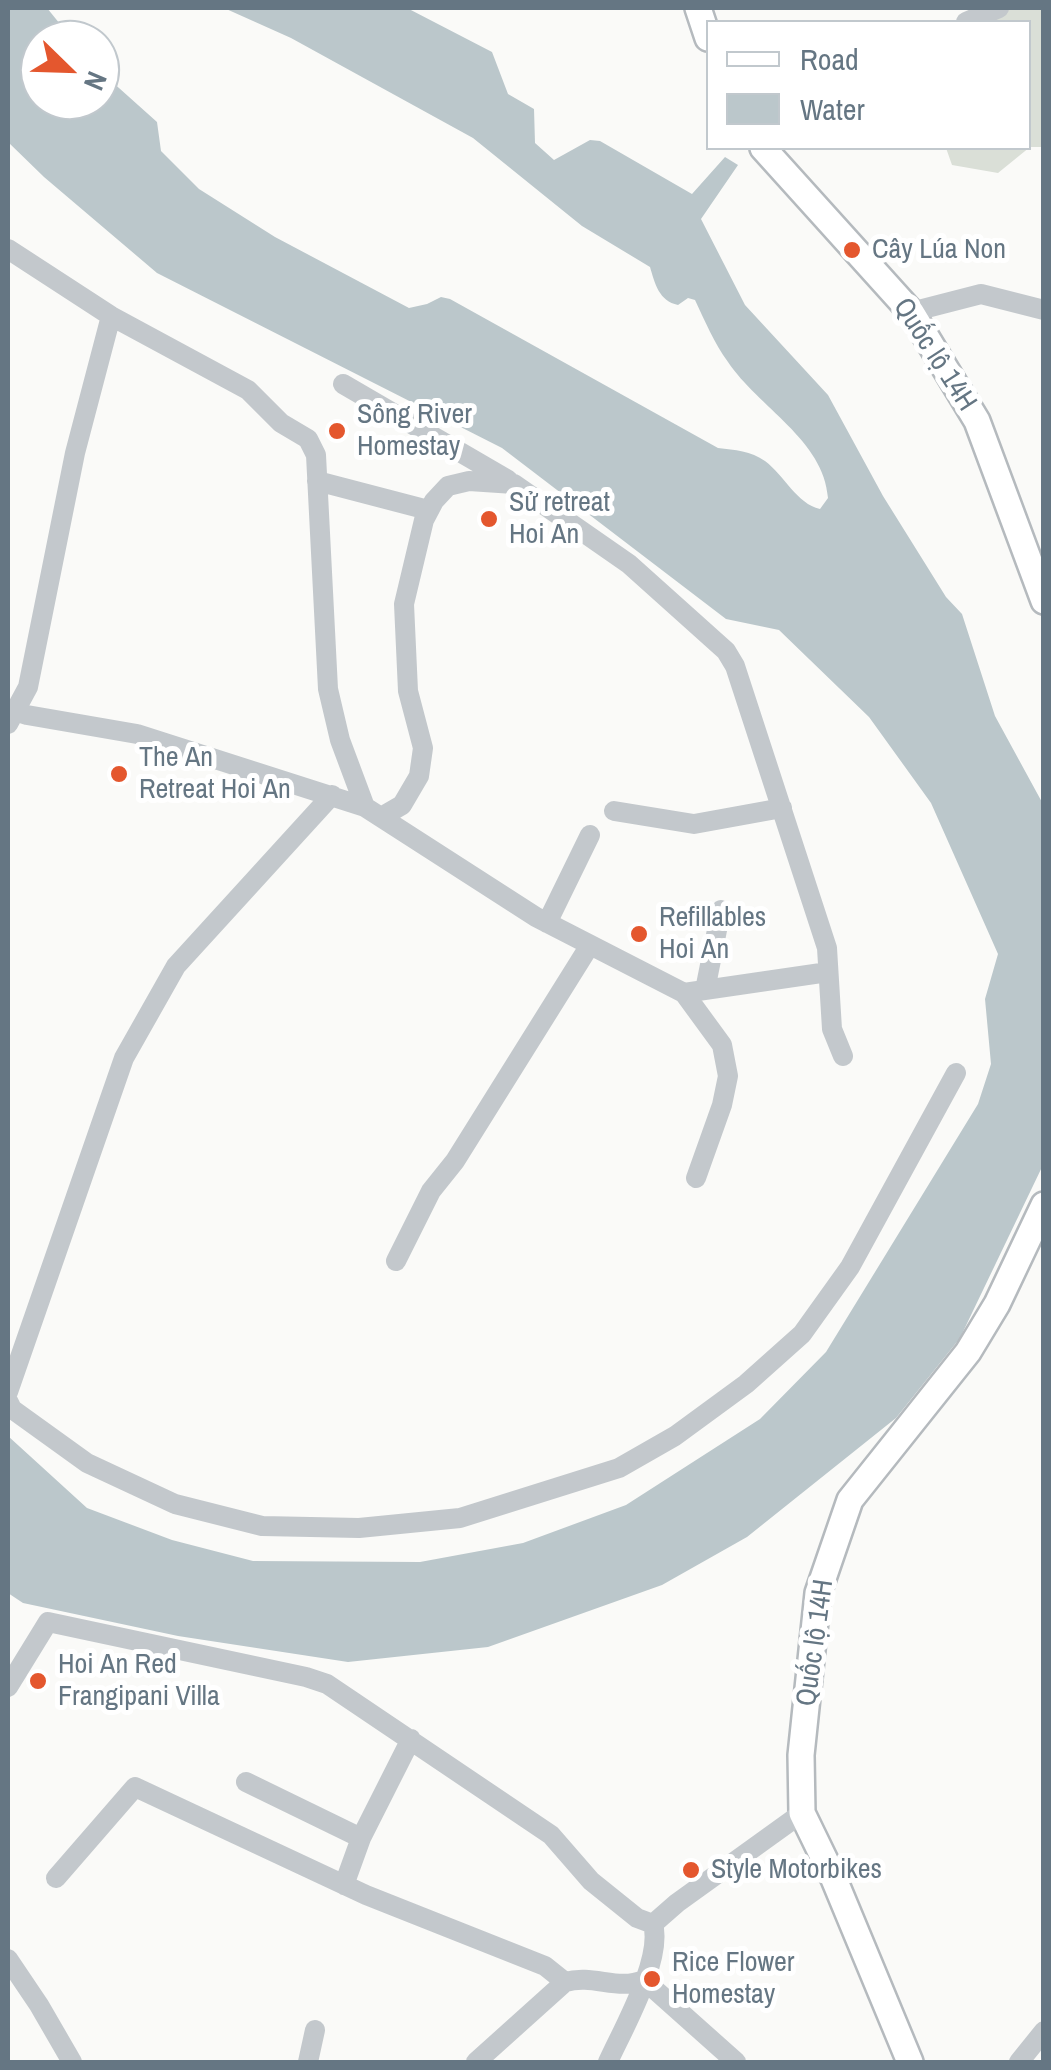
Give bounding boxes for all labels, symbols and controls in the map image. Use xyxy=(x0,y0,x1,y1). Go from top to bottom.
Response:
north arrow xyxy=(20,20,120,120)
legend xyxy=(706,20,1031,150)
text: Road xyxy=(800,39,859,79)
text: N xyxy=(75,66,117,96)
text: Water xyxy=(800,89,865,129)
place label: Cây Lúa Non xyxy=(872,233,1006,267)
marker: Cây Lúa Non xyxy=(841,239,863,261)
street label: Quốc lộ 14H xyxy=(885,292,983,418)
place label: Sông River Homestay xyxy=(357,398,472,464)
marker: Sông River Homestay xyxy=(326,420,348,442)
place label: Sử retreat Hoi An xyxy=(509,486,610,552)
marker: Sử retreat Hoi An xyxy=(478,508,500,530)
place label: The An Retreat Hoi An xyxy=(139,741,291,807)
marker: The An Retreat Hoi An xyxy=(108,763,130,785)
place label: Refillables Hoi An xyxy=(659,901,766,967)
marker: Refillables Hoi An xyxy=(628,923,650,945)
street label: Quốc lộ 14H xyxy=(790,1577,842,1709)
place label: Hoi An Red Frangipani Villa xyxy=(58,1648,220,1714)
marker: Hoi An Red Frangipani Villa xyxy=(27,1670,49,1692)
place label: Style Motorbikes xyxy=(711,1853,882,1887)
marker: Style Motorbikes xyxy=(680,1859,702,1881)
place label: Rice Flower Homestay xyxy=(672,1946,794,2012)
marker: Rice Flower Homestay xyxy=(641,1968,663,1990)

